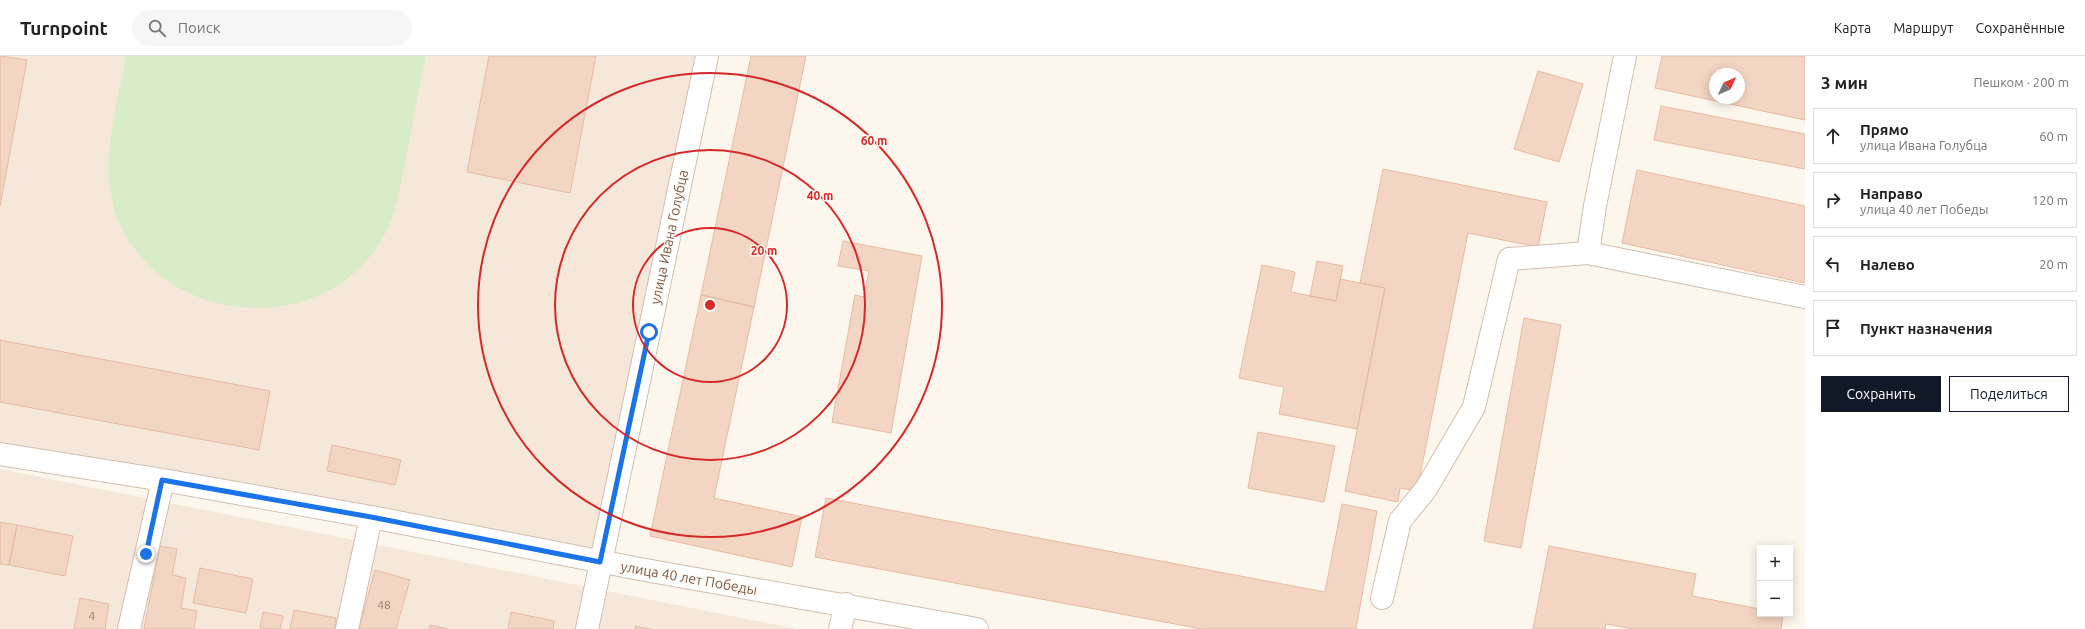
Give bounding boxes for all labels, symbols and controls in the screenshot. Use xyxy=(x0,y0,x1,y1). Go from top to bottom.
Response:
search box xyxy=(132,10,412,46)
text: Turnpoint xyxy=(20,17,108,39)
icon: search xyxy=(146,17,168,39)
text: Поиск xyxy=(178,19,220,36)
text: Карта xyxy=(1834,20,1871,36)
text: Маршрут xyxy=(1893,20,1954,36)
text: Сохранённые xyxy=(1976,20,2065,36)
north arrow xyxy=(1709,68,1745,104)
text: 3 мин xyxy=(1821,73,1868,92)
text: Пешком · 200 m xyxy=(1973,75,2069,89)
text: Прямо xyxy=(1860,121,1909,138)
icon: ahead xyxy=(1822,125,1844,147)
text: 60 m xyxy=(2039,129,2068,143)
text: 60 m xyxy=(861,134,887,147)
text: улица Ивана Голубца xyxy=(1860,138,1987,152)
street label: улица Ивана Голубца xyxy=(647,168,691,306)
text: Направо xyxy=(1860,185,1923,202)
text: 40 m xyxy=(807,189,833,202)
icon: right xyxy=(1822,189,1844,211)
text: 120 m xyxy=(2032,193,2068,207)
text: улица 40 лет Победы xyxy=(1860,202,1988,216)
text: 20 m xyxy=(751,244,777,257)
icon: left xyxy=(1822,253,1844,275)
text: Налево xyxy=(1860,256,1915,273)
text: 20 m xyxy=(2039,257,2068,271)
centre of rings xyxy=(703,298,717,312)
icon: arrive xyxy=(1822,317,1844,339)
text: Пункт назначения xyxy=(1860,320,1993,337)
route start xyxy=(640,323,658,341)
button: Сохранить xyxy=(1821,376,1941,412)
button: Поделиться xyxy=(1949,376,2069,412)
route end xyxy=(137,545,155,563)
map controls xyxy=(1757,545,1793,617)
button: + xyxy=(1757,545,1793,581)
street label: улица 40 лет Победы xyxy=(620,558,758,598)
button: − xyxy=(1757,581,1793,617)
house number: 48 xyxy=(377,598,391,611)
house number: 4 xyxy=(89,609,96,622)

